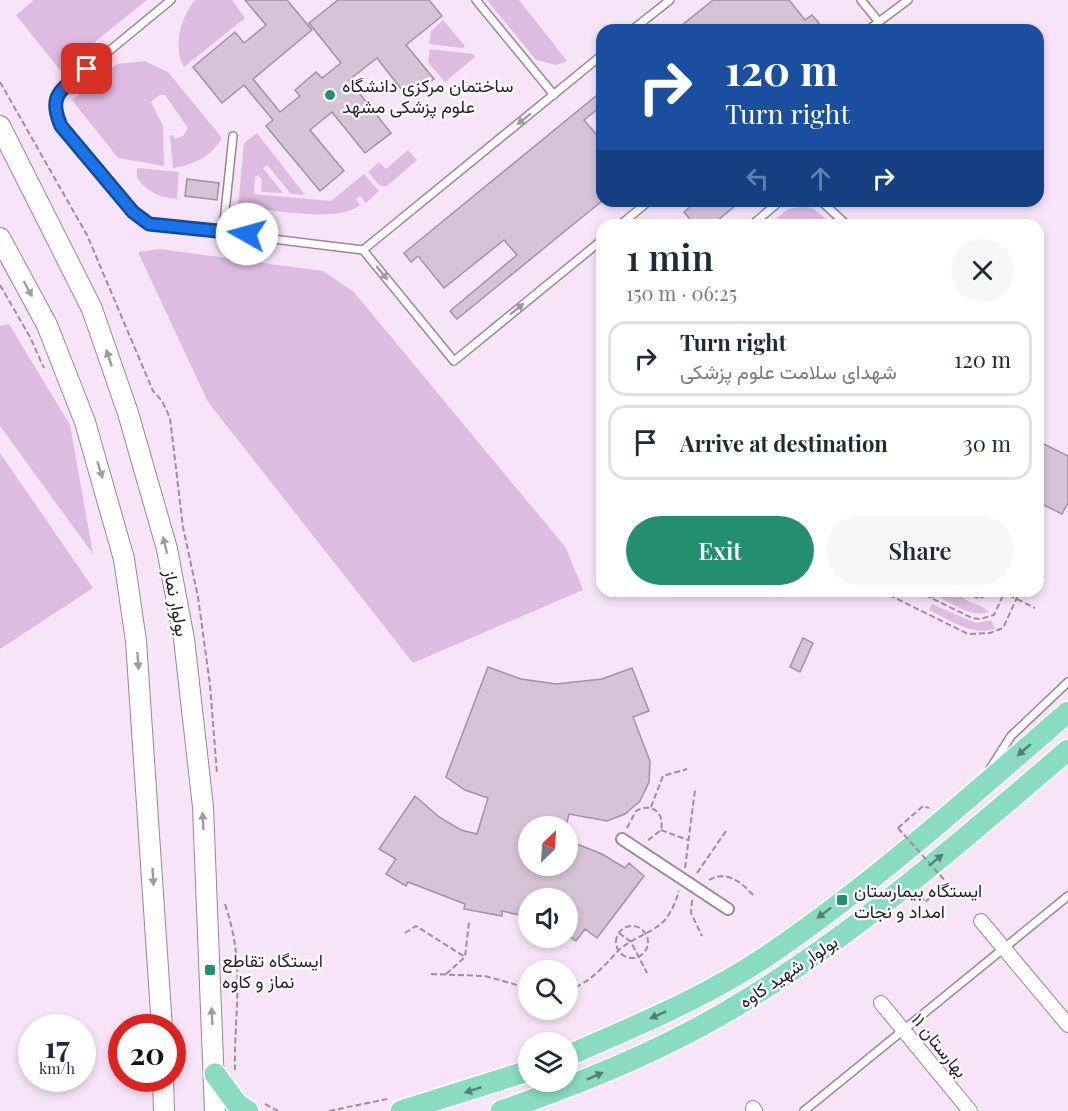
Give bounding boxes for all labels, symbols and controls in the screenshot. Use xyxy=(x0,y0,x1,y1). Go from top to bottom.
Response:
text: 120 m xyxy=(725,41,838,97)
pin xyxy=(61,43,112,94)
icon: right xyxy=(626,48,704,126)
icon: arrive xyxy=(70,52,103,85)
place label: ساختمان مرکزی دانشگاه علوم پزشکی مشهد xyxy=(342,73,514,119)
marker: ساختمان مرکزی دانشگاه علوم پزشکی مشهد xyxy=(323,88,337,102)
text: Turn right xyxy=(725,95,850,131)
one-way arrow xyxy=(516,112,532,125)
icon: left xyxy=(741,162,774,195)
icon: ahead xyxy=(804,162,837,195)
icon: right xyxy=(867,162,900,195)
position arrow xyxy=(215,202,279,266)
text: 1 min xyxy=(626,232,714,280)
button: close xyxy=(951,239,1014,302)
one-way arrow xyxy=(375,265,388,280)
text: 150 m · 06:25 xyxy=(626,279,737,306)
one-way arrow xyxy=(23,281,33,298)
one-way arrow xyxy=(509,303,525,316)
text: Turn right xyxy=(680,327,786,357)
icon: right xyxy=(629,342,662,375)
text: 120 m xyxy=(954,344,1011,374)
one-way arrow xyxy=(104,349,114,367)
text: شهدای سلامت علوم پزشکی xyxy=(680,357,897,384)
icon: arrive xyxy=(629,426,662,459)
text: Arrive at destination xyxy=(680,428,888,458)
text: 30 m xyxy=(963,428,1011,458)
one-way arrow xyxy=(96,461,106,479)
button: Exit xyxy=(626,516,814,585)
button: Share xyxy=(826,516,1014,585)
one-way arrow xyxy=(160,536,169,554)
street label: بولوار نماز xyxy=(159,567,195,638)
one-way arrow xyxy=(133,652,143,671)
one-way arrow xyxy=(1017,743,1032,756)
one-way arrow xyxy=(199,812,208,831)
north arrow xyxy=(518,816,578,876)
map controls xyxy=(518,816,578,1092)
one-way arrow xyxy=(928,855,943,867)
one-way arrow xyxy=(148,867,158,886)
place label: ایستگاه بیمارستان امداد و نجات xyxy=(854,878,982,923)
button: sound xyxy=(518,888,578,948)
marker: ایستگاه بیمارستان امداد و نجات xyxy=(835,893,849,907)
one-way arrow xyxy=(816,907,832,920)
street label: بولوار شهید کاوه xyxy=(734,929,842,1013)
place label: ایستگاه تقاطع نماز و کاوه xyxy=(222,948,323,993)
button: search xyxy=(518,960,578,1020)
marker: ایستگاه تقاطع نماز و کاوه xyxy=(203,963,217,977)
one-way arrow xyxy=(208,1007,217,1026)
street label: بهارستان ۱۱ xyxy=(907,1008,973,1082)
one-way arrow xyxy=(650,1011,667,1020)
speed limit sign: 20 xyxy=(108,1014,186,1092)
text: 17 xyxy=(44,1026,70,1066)
button: layers xyxy=(518,1032,578,1092)
text: km/h xyxy=(39,1058,75,1078)
one-way arrow xyxy=(586,1071,603,1080)
one-way arrow xyxy=(464,1086,482,1095)

